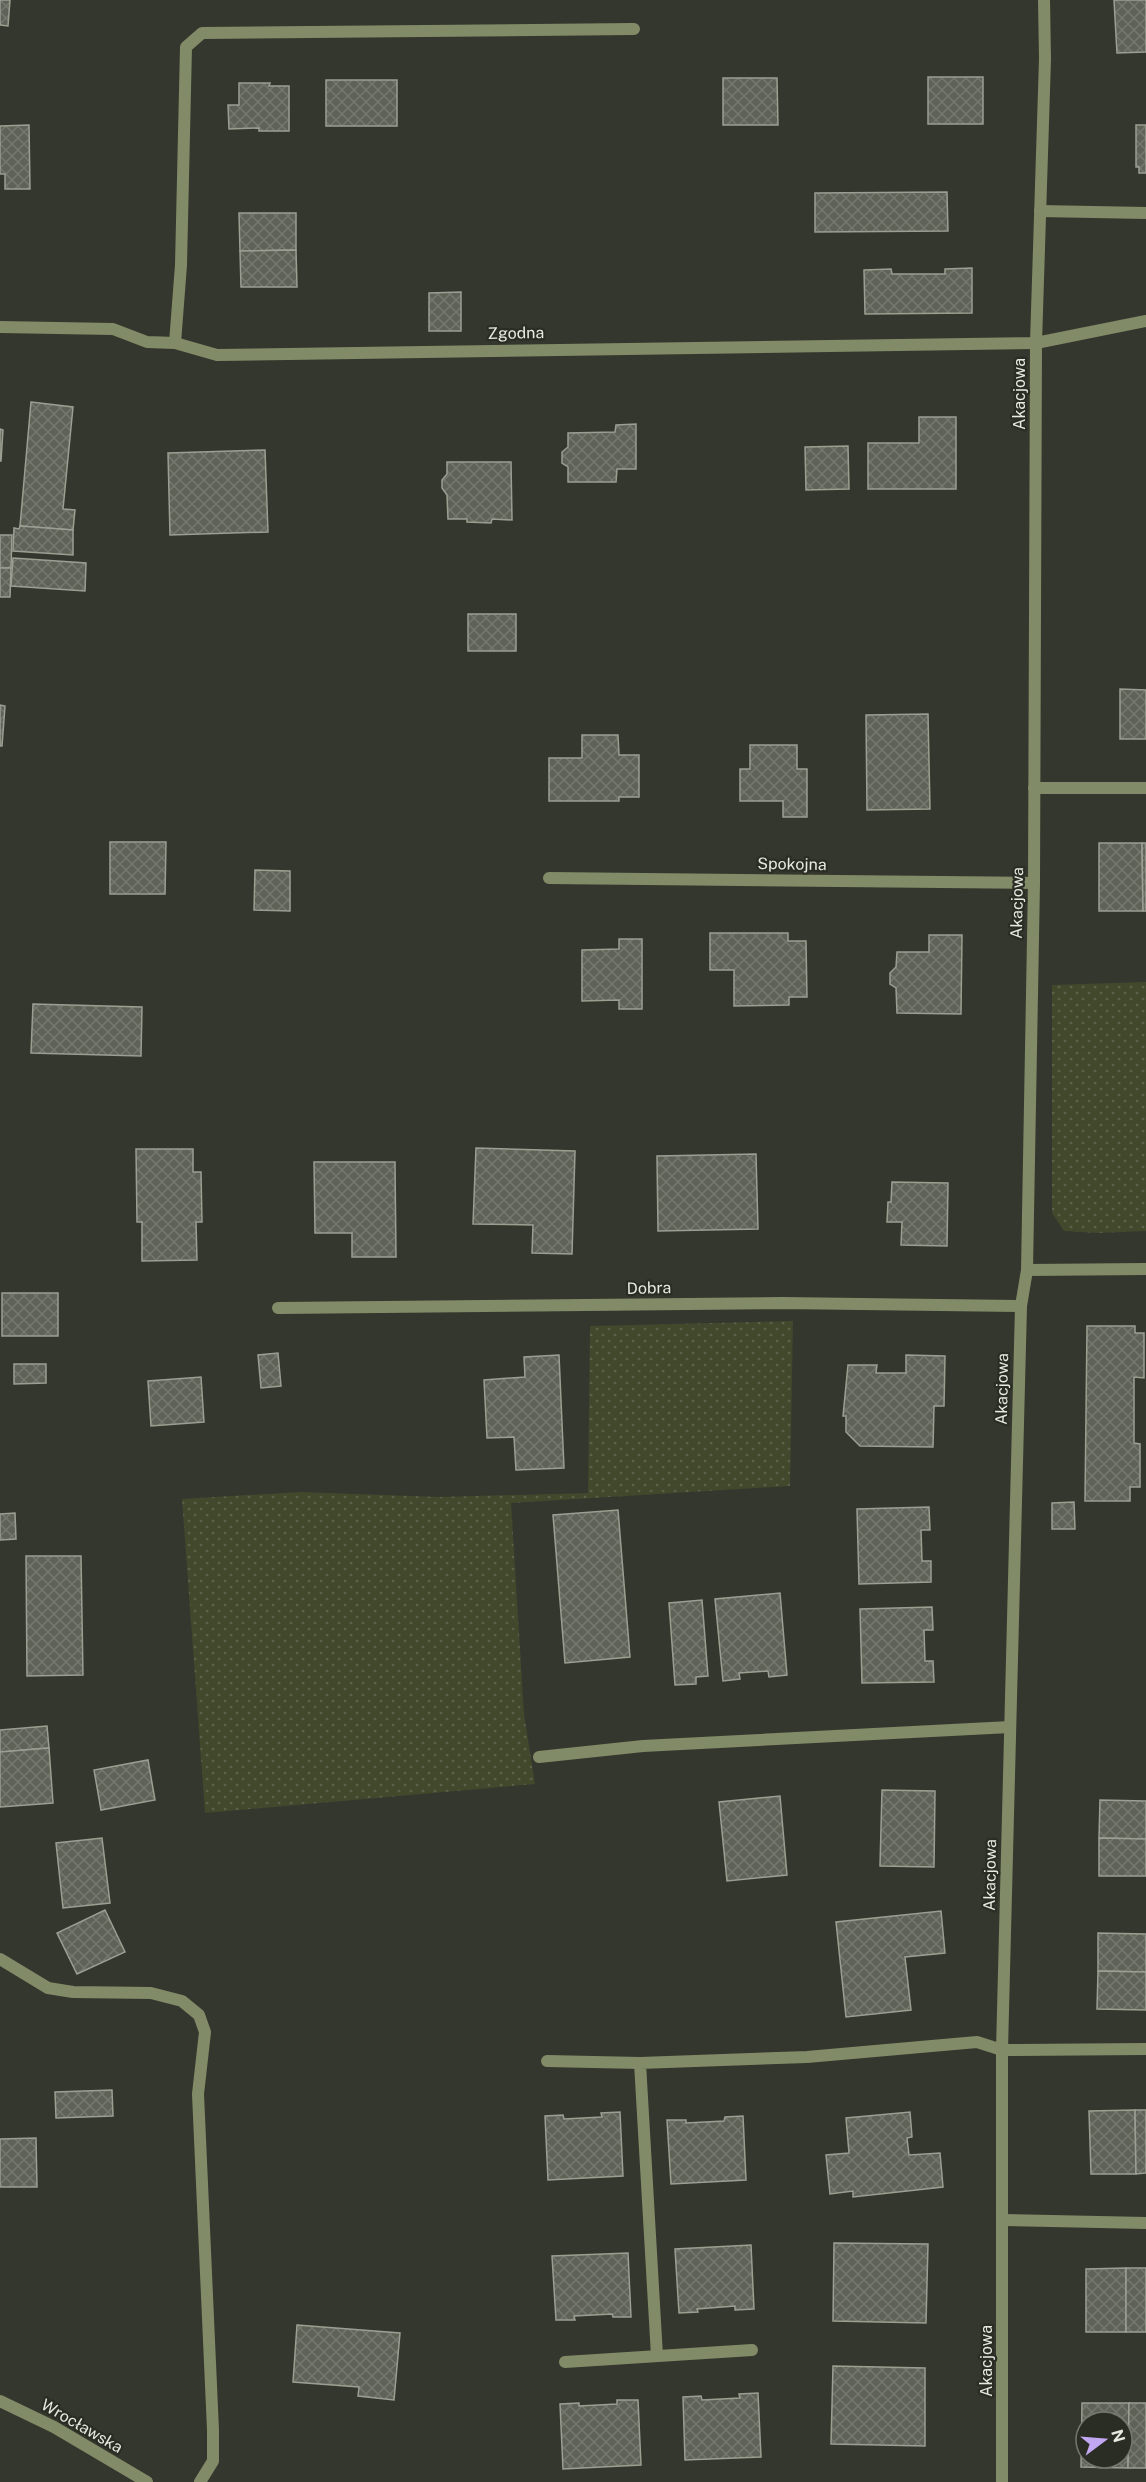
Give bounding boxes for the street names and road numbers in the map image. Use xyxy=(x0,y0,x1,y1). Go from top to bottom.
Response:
street label: Zgodna xyxy=(488,323,544,343)
street label: Akacjowa xyxy=(1010,358,1029,430)
street label: Spokojna xyxy=(757,854,827,874)
street label: Akacjowa xyxy=(1007,867,1027,939)
street label: Dobra xyxy=(627,1278,671,1298)
street label: Akacjowa xyxy=(992,1353,1012,1425)
street label: Akacjowa xyxy=(980,1839,1000,1911)
street label: Akacjowa xyxy=(977,2325,996,2397)
street label: Wrocławska xyxy=(38,2395,126,2457)

